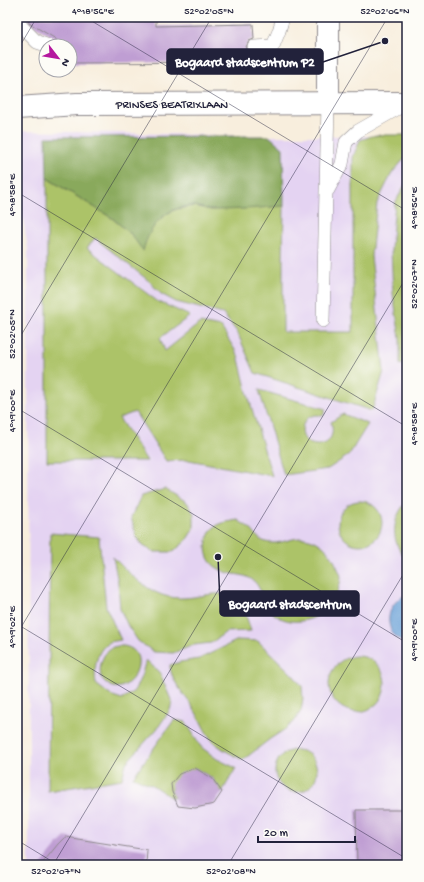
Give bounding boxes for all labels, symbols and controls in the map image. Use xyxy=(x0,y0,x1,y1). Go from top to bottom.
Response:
text: 4°18'56"E xyxy=(72,6,115,18)
text: 52°02'05"N xyxy=(184,6,234,18)
text: 52°02'06"N xyxy=(360,6,410,18)
north arrow xyxy=(38,38,78,78)
callout: Bogaard stadscentrum P2 xyxy=(167,49,323,74)
text: N xyxy=(58,56,72,68)
text: Bogaard stadscentrum P2 xyxy=(174,56,315,71)
street label: PRINSES BEATRIXLAAN xyxy=(115,99,228,113)
text: 4°18'58"E xyxy=(7,173,19,216)
text: 4°18'56"E xyxy=(409,186,421,229)
text: 52°02'07"N xyxy=(409,259,421,309)
text: 52°02'05"N xyxy=(7,309,19,359)
text: 4°19'00"E xyxy=(7,389,19,432)
text: 4°18'58"E xyxy=(409,402,421,445)
callout: Bogaard stadscentrum xyxy=(220,591,359,616)
text: Bogaard stadscentrum xyxy=(228,598,352,613)
text: 4°19'02"E xyxy=(7,605,19,648)
text: 4°19'00"E xyxy=(409,618,421,661)
scale bar xyxy=(258,818,355,844)
text: 20 m xyxy=(264,827,289,841)
text: 52°02'07"N xyxy=(31,866,81,878)
text: 52°02'08"N xyxy=(206,866,256,878)

